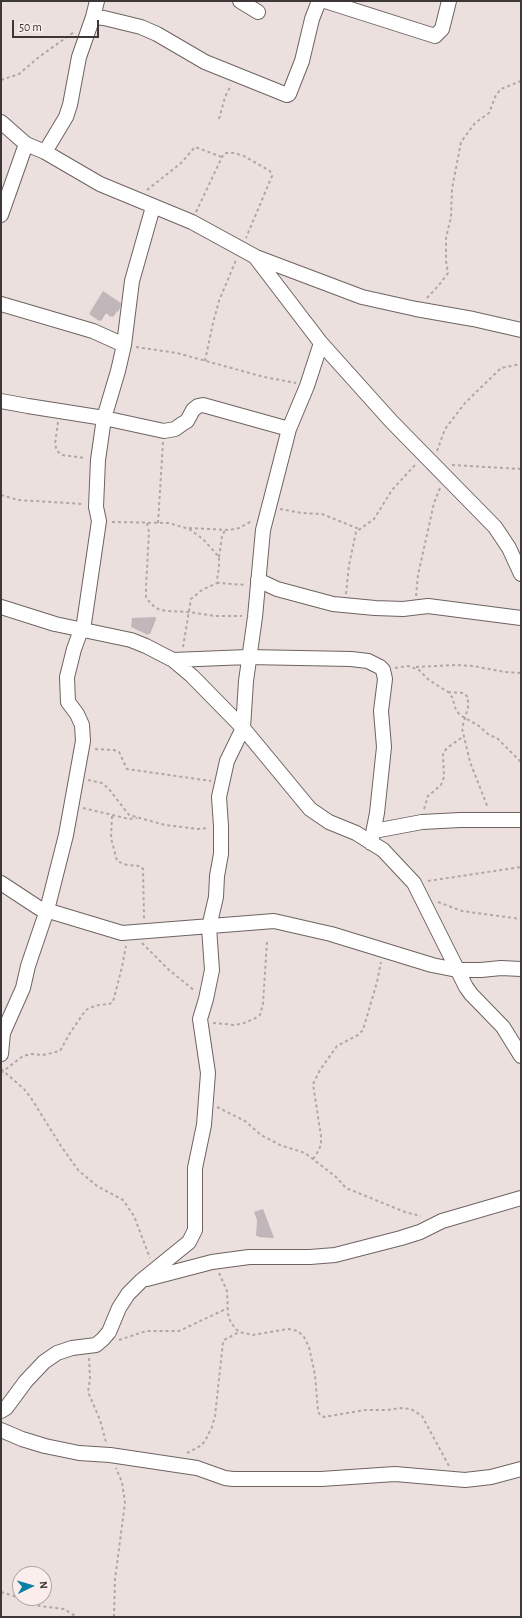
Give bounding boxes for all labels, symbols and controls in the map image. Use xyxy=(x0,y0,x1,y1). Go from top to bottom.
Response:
scale bar xyxy=(14,12,101,38)
text: 50 m xyxy=(19,21,42,33)
north arrow xyxy=(12,1566,52,1606)
text: N xyxy=(38,1581,49,1589)

